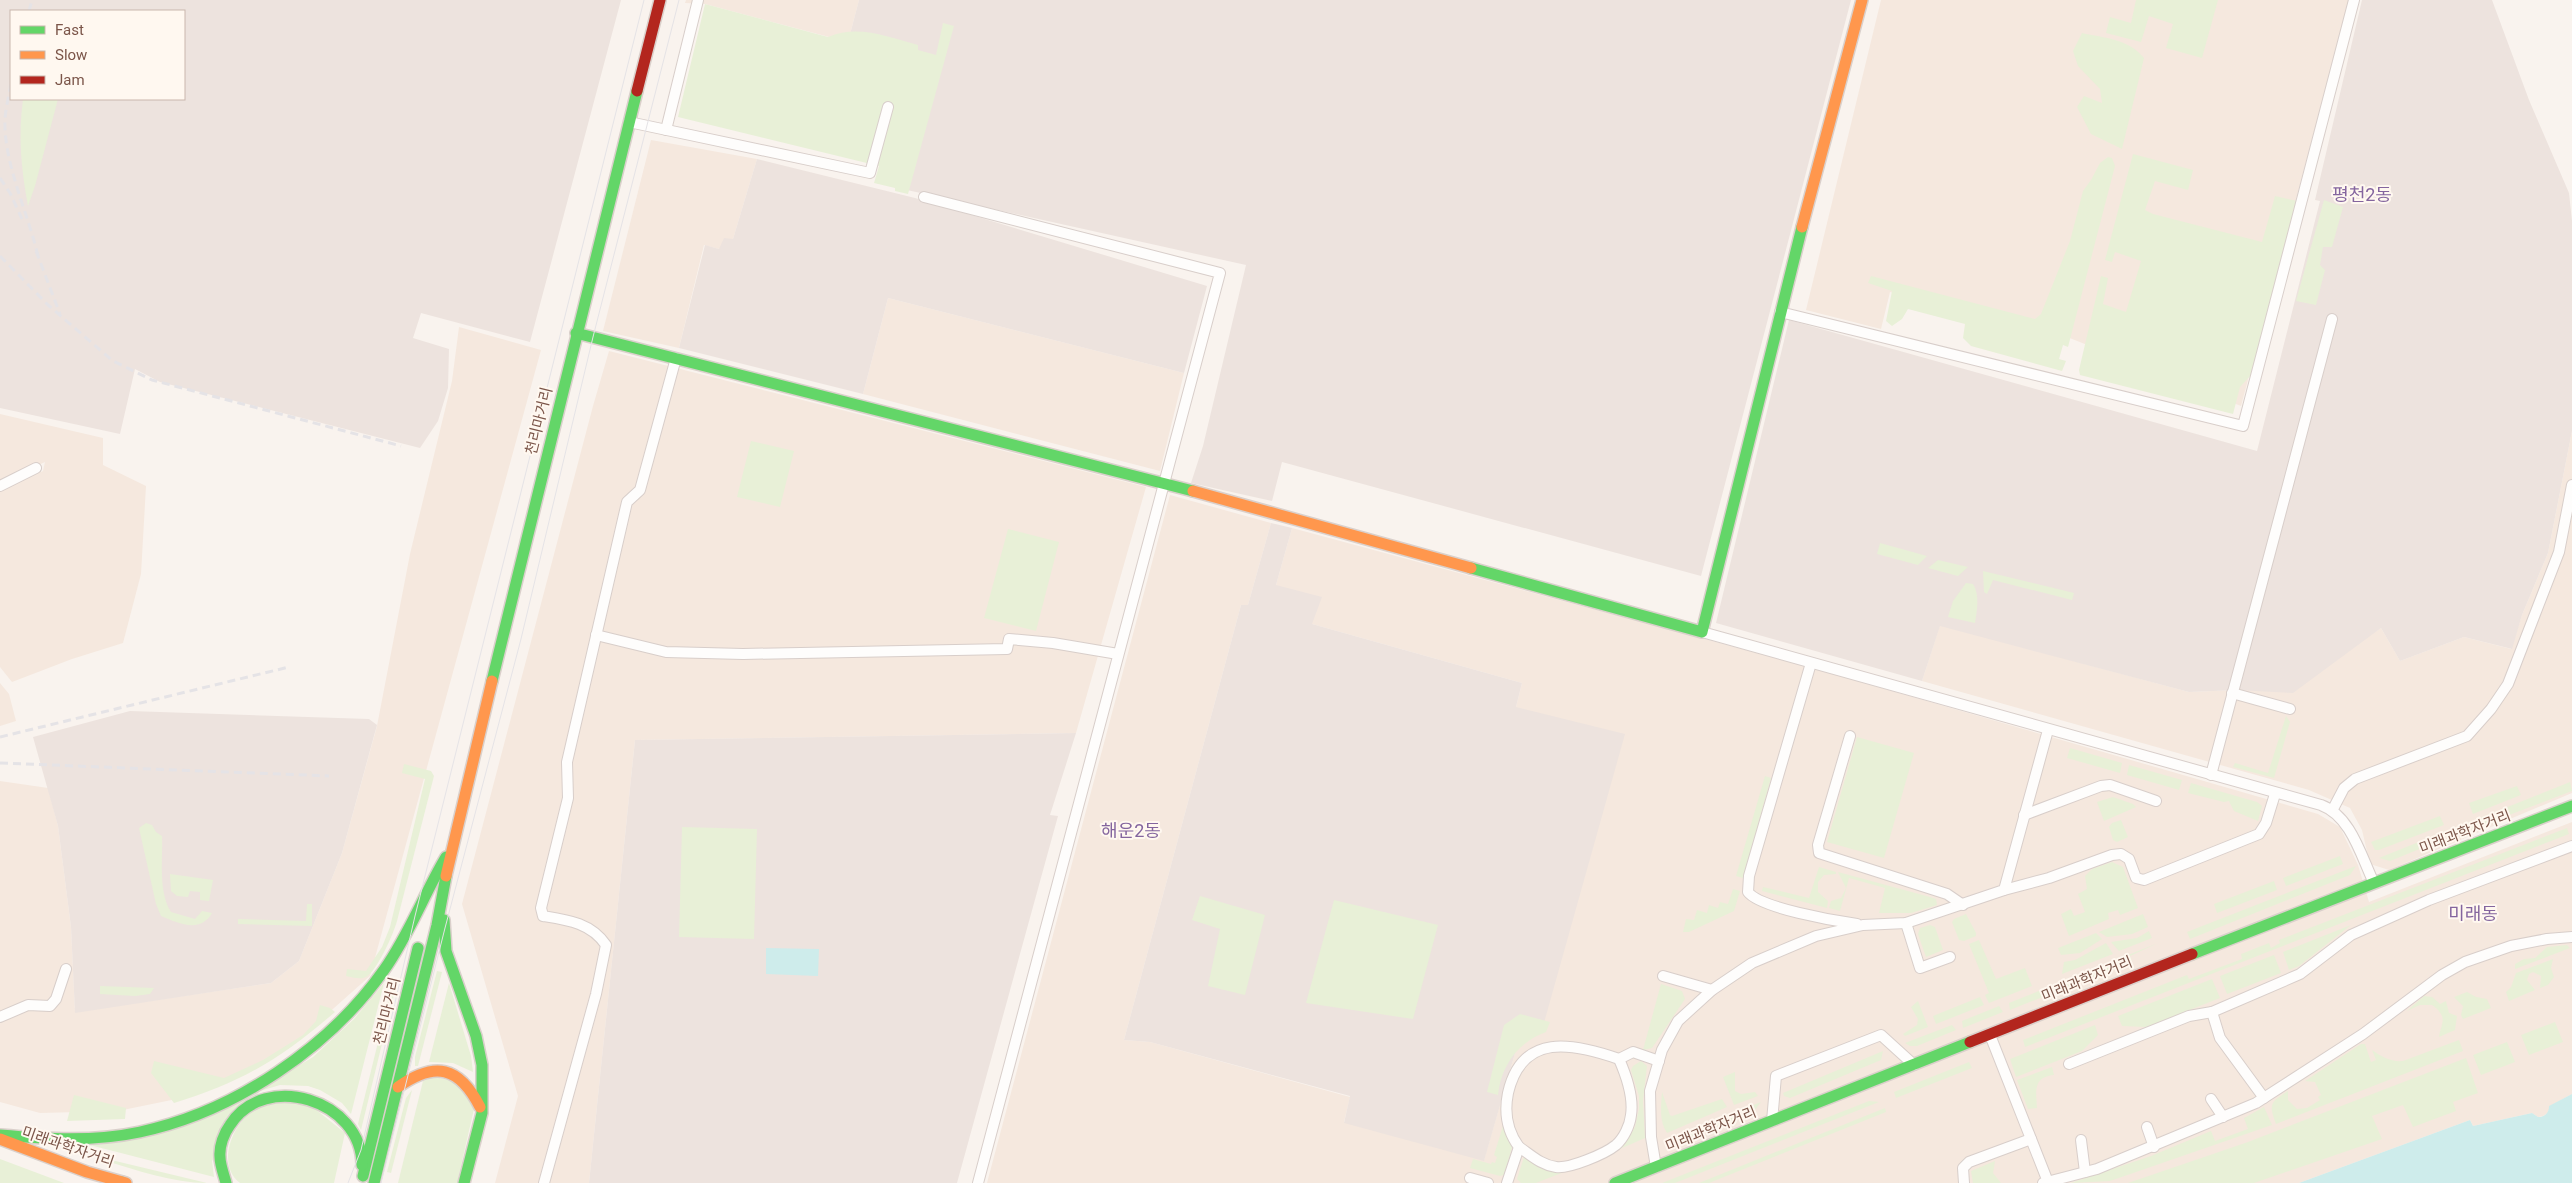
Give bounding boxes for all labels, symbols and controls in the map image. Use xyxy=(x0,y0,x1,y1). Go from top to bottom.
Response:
legend xyxy=(10,10,185,100)
text: Fast xyxy=(55,21,84,39)
text: Slow xyxy=(55,46,87,64)
text: Jam xyxy=(55,71,85,89)
district label: 평천2동 xyxy=(2332,184,2392,205)
street label: 천리마거리 xyxy=(522,385,556,457)
street label: 미래과학자거리 xyxy=(2417,806,2513,858)
district label: 해운2동 xyxy=(1101,820,1161,841)
district label: 미래동 xyxy=(2448,903,2498,924)
street label: 미래과학자거리 xyxy=(2039,953,2135,1005)
street label: 천리마거리 xyxy=(370,975,404,1047)
street label: 미래과학자거리 xyxy=(1663,1103,1759,1155)
street label: 미래과학자거리 xyxy=(19,1123,117,1171)

